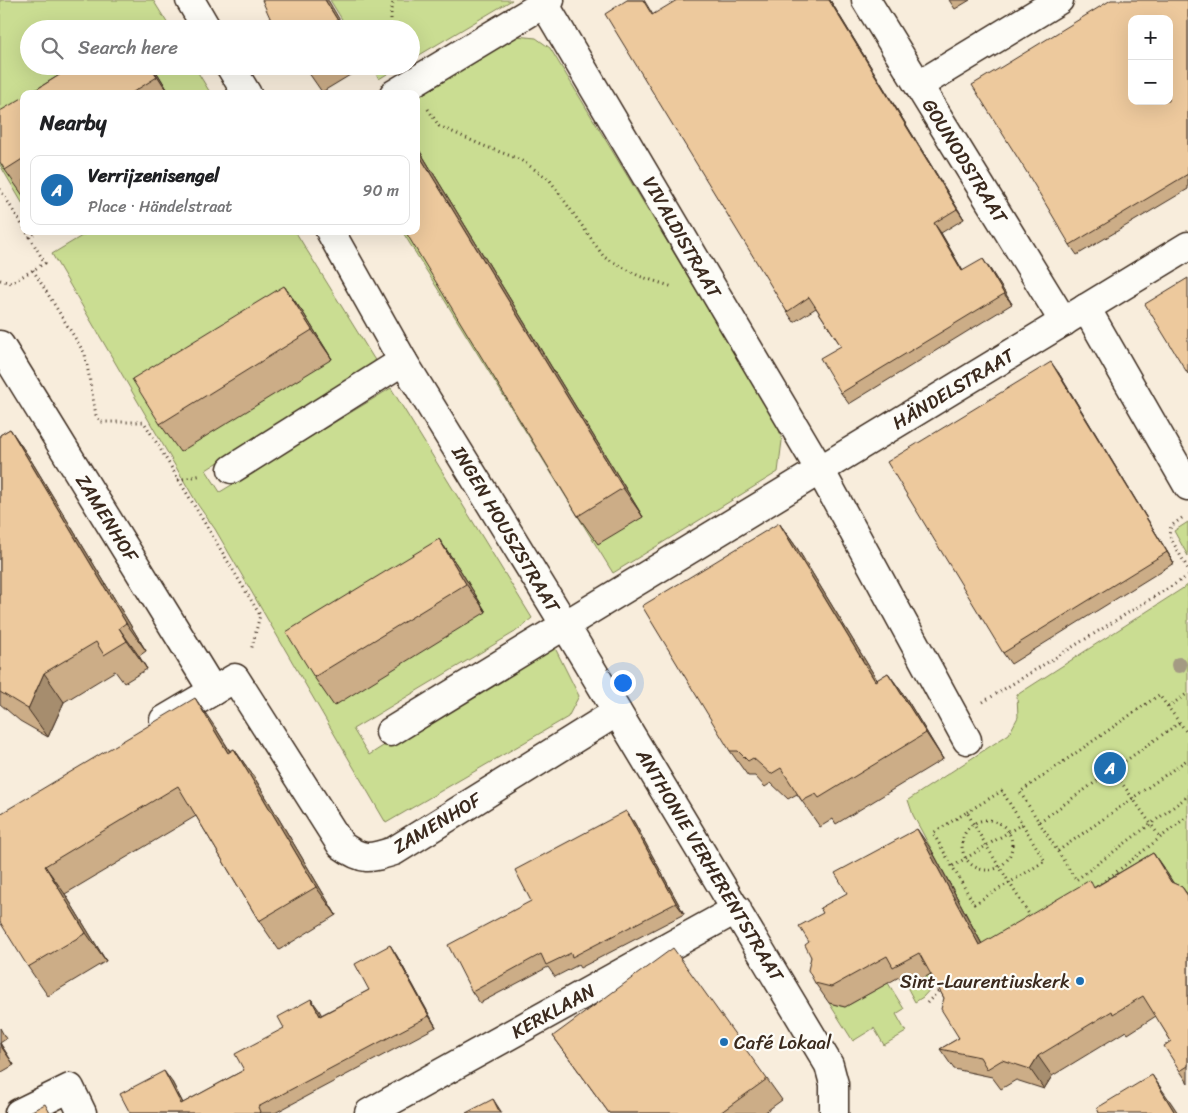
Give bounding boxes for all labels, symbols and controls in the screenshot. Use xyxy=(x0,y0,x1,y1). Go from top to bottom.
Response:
map controls xyxy=(1128,15,1173,105)
button: + xyxy=(1128,15,1173,60)
search box xyxy=(20,20,420,75)
text: Search here xyxy=(78,31,178,64)
icon: search xyxy=(38,34,66,62)
button: − xyxy=(1128,60,1173,105)
street label: GOUNODSTRAAT xyxy=(913,92,1017,231)
text: Nearby xyxy=(40,104,106,142)
text: Verrijzenisengel xyxy=(88,159,220,192)
street label: VIVALDISTRAAT xyxy=(634,170,731,305)
text: A xyxy=(52,176,62,205)
text: 90 m xyxy=(363,176,399,205)
text: Place · Händelstraat xyxy=(88,192,232,221)
street label: HÄNDELSTRAAT xyxy=(886,339,1021,439)
street label: INGEN HOUSZSTRAAT xyxy=(442,438,570,620)
street label: ZAMENHOF xyxy=(67,467,148,570)
your location xyxy=(610,670,636,696)
street label: ANTHONIE VERHERENTSTRAAT xyxy=(627,741,793,989)
pin: A xyxy=(1094,749,1126,787)
street label: ZAMENHOF xyxy=(386,783,489,863)
place label: Sint-Laurentiuskerk xyxy=(900,965,1070,998)
street label: KERKLAAN xyxy=(505,974,602,1048)
marker: Sint-Laurentiuskerk xyxy=(1074,975,1086,987)
place label: Café Lokaal xyxy=(734,1026,832,1059)
marker: Café Lokaal xyxy=(718,1036,730,1048)

